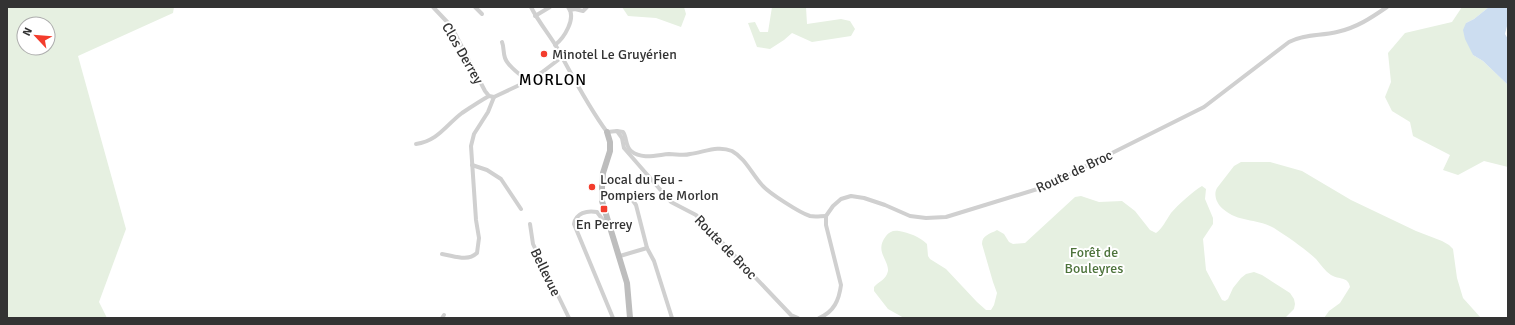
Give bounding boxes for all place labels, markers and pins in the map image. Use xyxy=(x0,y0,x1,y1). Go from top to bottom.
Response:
place label: Minotel Le Gruyérien xyxy=(552,46,677,63)
marker: Minotel Le Gruyérien xyxy=(539,49,549,59)
place label: Local du Feu - Pompiers de Morlon xyxy=(600,171,719,204)
marker: Local du Feu - Pompiers de Morlon xyxy=(587,182,597,192)
marker: En Perrey xyxy=(599,204,609,214)
place label: En Perrey xyxy=(576,216,633,233)

